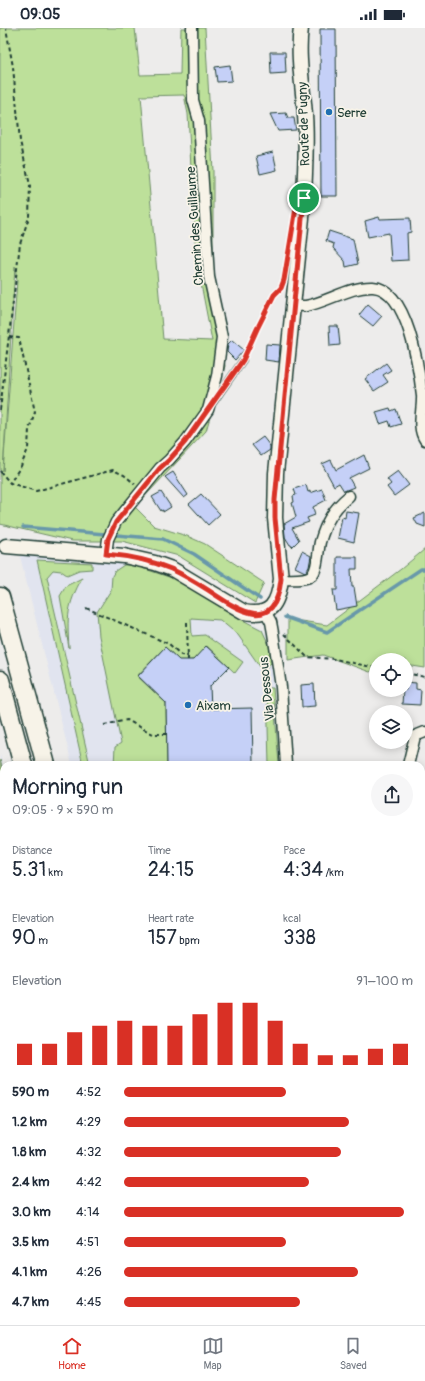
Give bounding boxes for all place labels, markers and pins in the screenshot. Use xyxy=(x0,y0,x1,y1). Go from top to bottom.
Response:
place label: Serre xyxy=(337,105,367,121)
marker: Serre xyxy=(324,107,334,117)
pin xyxy=(287,181,321,215)
place label: Aixam xyxy=(196,698,231,714)
marker: Aixam xyxy=(183,700,193,710)

